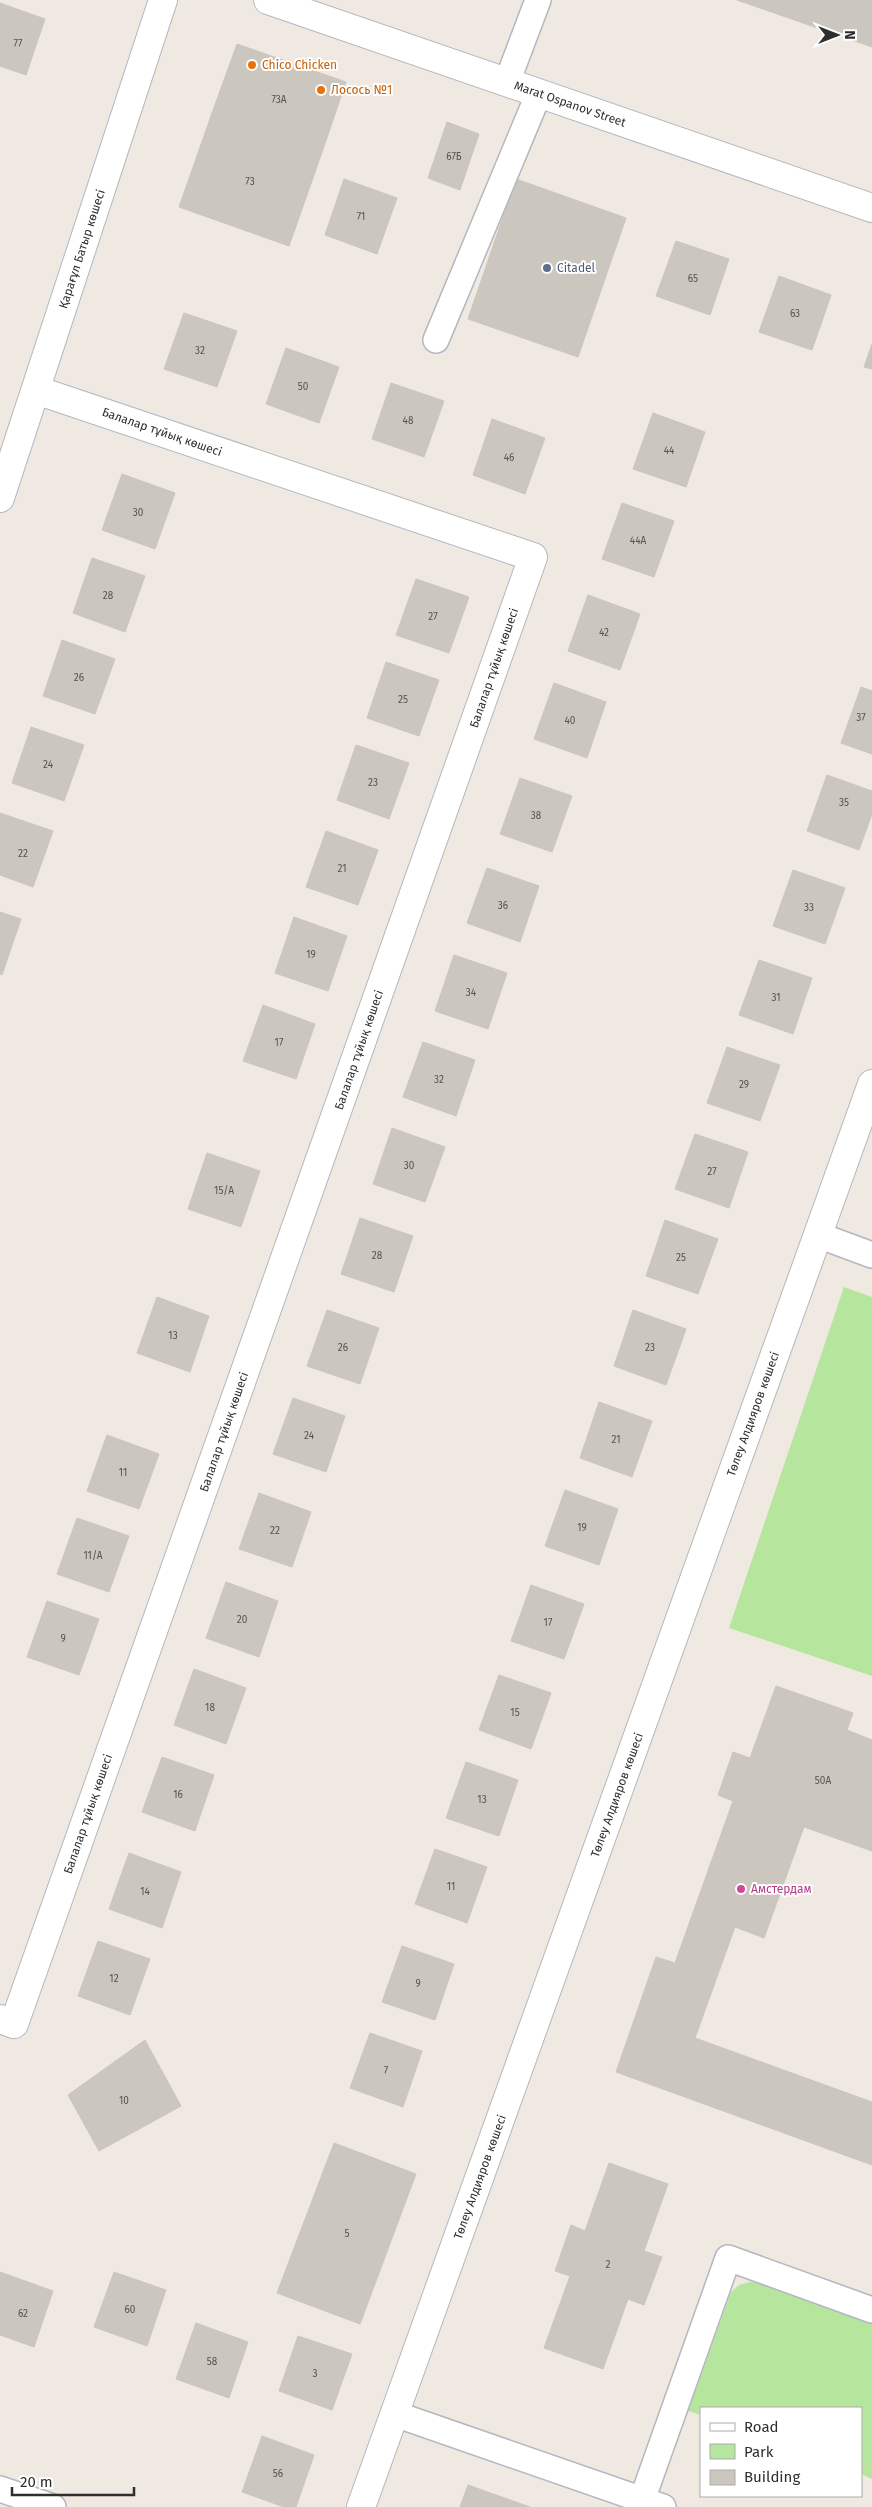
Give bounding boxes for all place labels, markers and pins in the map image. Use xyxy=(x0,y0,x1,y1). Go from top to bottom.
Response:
place label: Chico Chicken xyxy=(262,58,337,72)
marker: Chico Chicken xyxy=(246,59,258,71)
place label: Лосось №1 xyxy=(331,83,392,97)
marker: Лосось №1 xyxy=(315,84,327,96)
place label: Citadel xyxy=(557,261,596,275)
marker: Citadel xyxy=(541,262,553,274)
place label: Амстердам xyxy=(751,1882,812,1896)
marker: Амстердам xyxy=(735,1883,747,1895)

